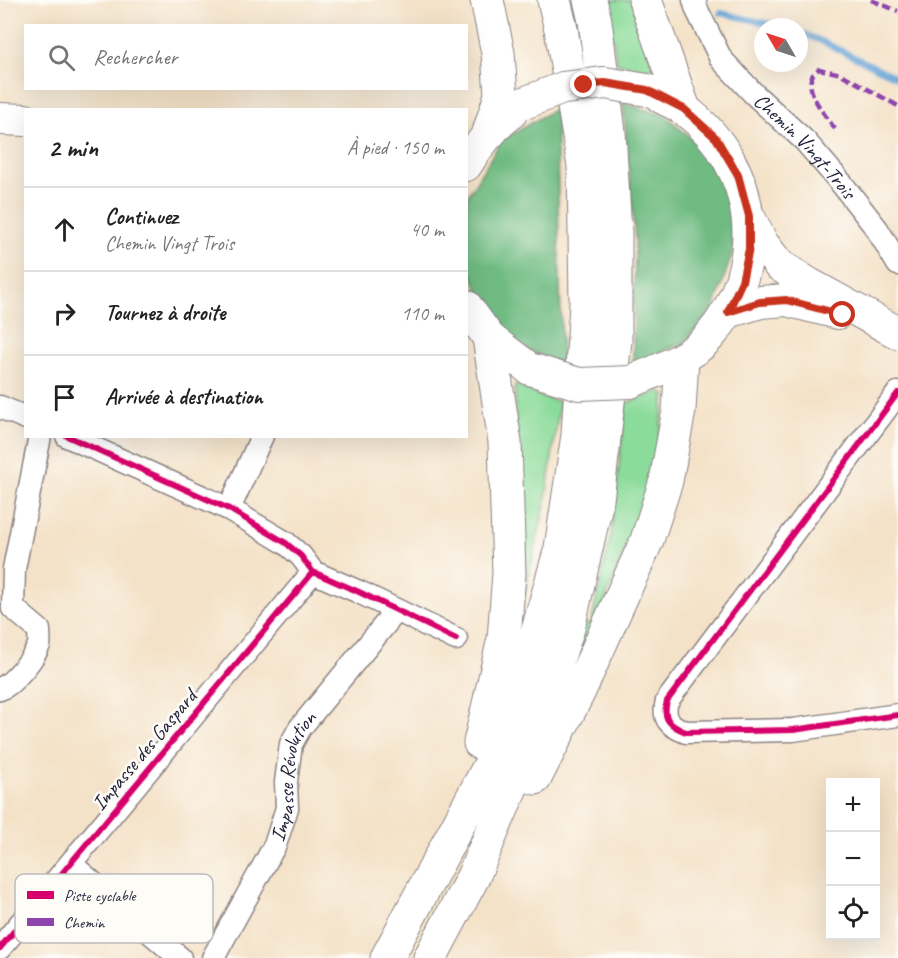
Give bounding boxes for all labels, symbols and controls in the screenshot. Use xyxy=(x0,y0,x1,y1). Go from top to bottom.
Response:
north arrow xyxy=(754,18,808,72)
search box xyxy=(24,24,468,90)
icon: search xyxy=(45,41,78,74)
text: Rechercher xyxy=(93,43,177,71)
route end xyxy=(570,71,596,97)
street label: Chemin Vingt-Trois xyxy=(748,87,863,205)
text: 2 min xyxy=(48,131,98,164)
text: À pied · 150 m xyxy=(347,135,444,160)
text: Continuez xyxy=(105,203,178,231)
icon: ahead xyxy=(48,213,81,246)
text: 40 m xyxy=(410,217,444,242)
text: Chemin Vingt Trois xyxy=(105,231,234,256)
icon: right xyxy=(48,297,81,330)
text: Tournez à droite xyxy=(105,299,225,327)
text: 110 m xyxy=(401,301,444,326)
route start xyxy=(829,301,855,327)
icon: arrive xyxy=(48,381,81,414)
text: Arrivée à destination xyxy=(105,383,263,411)
street label: Impasse des Gaspard xyxy=(86,681,204,816)
street label: Impasse Révolution xyxy=(264,705,322,845)
map controls xyxy=(826,778,880,940)
button: + xyxy=(826,778,880,832)
button: − xyxy=(826,832,880,886)
legend xyxy=(15,874,213,943)
text: Piste cyclable xyxy=(64,886,137,906)
button: locate xyxy=(826,886,880,940)
text: Chemin xyxy=(64,913,105,933)

